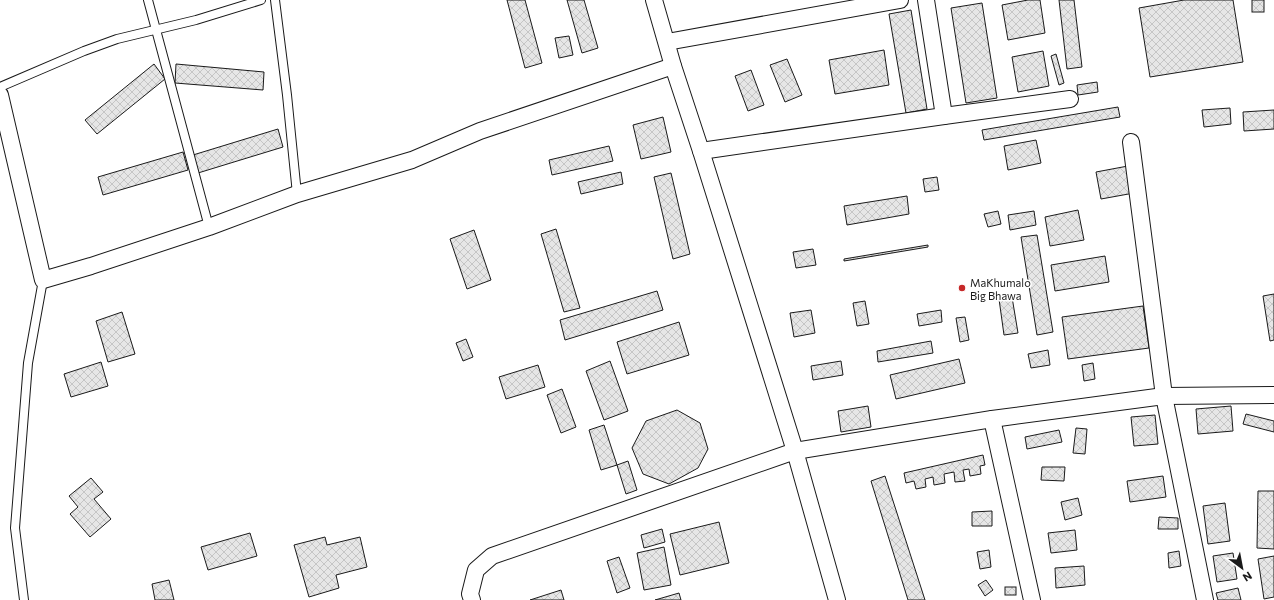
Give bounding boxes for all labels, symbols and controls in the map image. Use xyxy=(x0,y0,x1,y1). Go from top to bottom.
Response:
place label: MaKhumalo Big Bhawa xyxy=(970,276,1031,302)
marker: MaKhumalo Big Bhawa xyxy=(957,283,967,293)
north arrow xyxy=(1222,548,1262,588)
text: N xyxy=(1241,569,1255,585)

